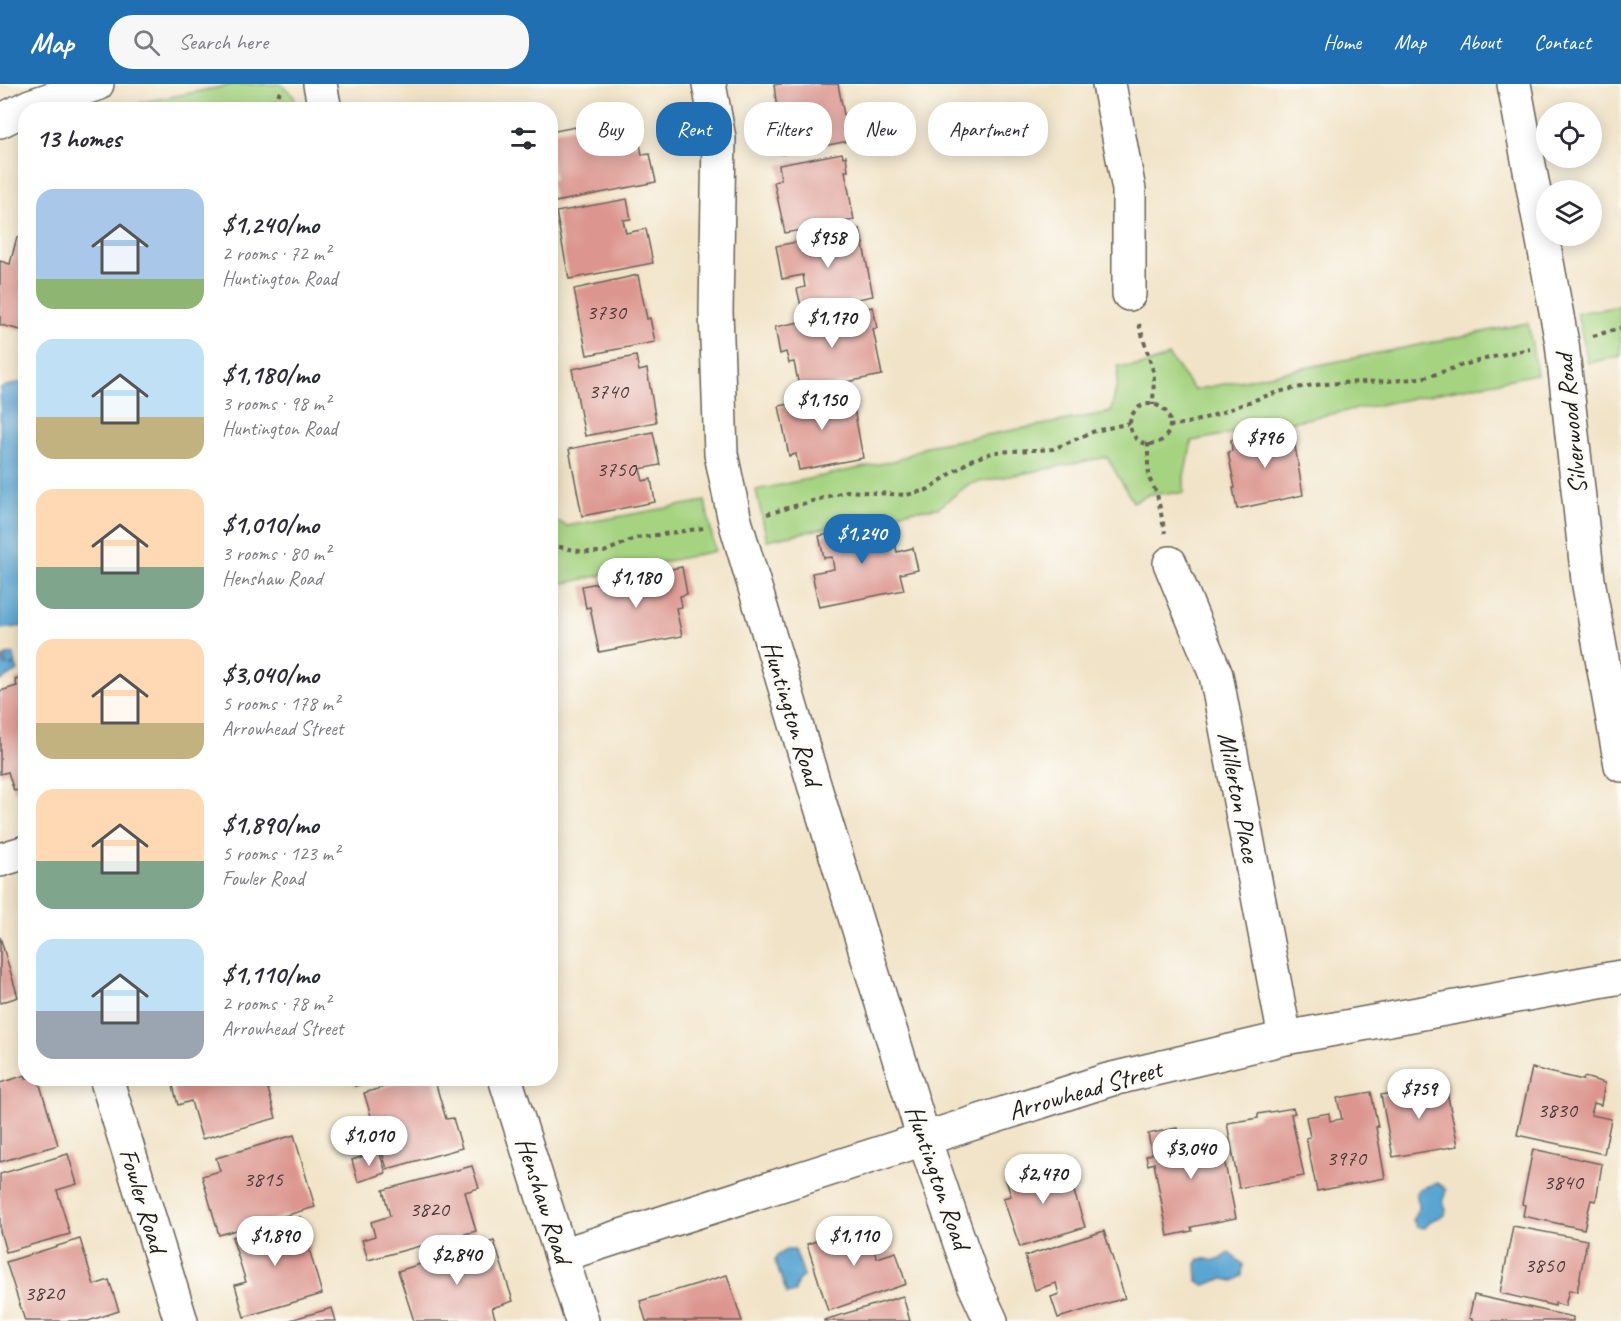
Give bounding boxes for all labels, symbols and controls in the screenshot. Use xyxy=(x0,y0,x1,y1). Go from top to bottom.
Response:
search box xyxy=(109,15,529,69)
text: Map xyxy=(30,25,73,60)
icon: search xyxy=(130,26,163,59)
text: Search here xyxy=(178,28,268,56)
text: Home xyxy=(1323,29,1361,55)
text: Map xyxy=(1394,29,1426,55)
text: About xyxy=(1459,29,1501,55)
text: Contact xyxy=(1534,29,1591,55)
chip: Buy xyxy=(576,102,644,156)
chip: Rent xyxy=(656,102,732,156)
chip: Filters xyxy=(744,102,832,156)
chip: New xyxy=(844,102,916,156)
chip: Apartment xyxy=(928,102,1048,156)
map controls xyxy=(1536,102,1602,246)
button: locate xyxy=(1536,102,1602,168)
text: 13 homes xyxy=(36,122,121,155)
icon: filters xyxy=(507,122,540,155)
button: layers xyxy=(1536,180,1602,246)
text: $1,240/mo xyxy=(222,208,319,241)
icon: home xyxy=(84,213,156,285)
pin: $958 xyxy=(792,218,864,269)
text: $958 xyxy=(810,225,846,250)
text: 2 rooms · 72 m² xyxy=(222,241,330,266)
text: Huntington Road xyxy=(222,266,337,291)
house number: 3730 xyxy=(586,298,628,326)
pin: $1,170 xyxy=(783,298,881,349)
text: $1,170 xyxy=(808,305,856,330)
street label: Silverwood Road xyxy=(1547,348,1595,496)
text: $1,180/mo xyxy=(222,358,319,391)
icon: home xyxy=(84,363,156,435)
house number: 3740 xyxy=(588,377,630,405)
pin: $1,150 xyxy=(773,380,871,431)
text: $1,150 xyxy=(798,387,846,412)
text: 3 rooms · 98 m² xyxy=(222,391,330,416)
text: Huntington Road xyxy=(222,416,337,441)
pin: $796 xyxy=(1229,418,1301,469)
text: $796 xyxy=(1247,425,1283,450)
house number: 3750 xyxy=(596,455,638,483)
text: $1,010/mo xyxy=(222,508,319,541)
icon: home xyxy=(84,513,156,585)
pin: $1,240 xyxy=(813,514,911,565)
text: $1,240 xyxy=(838,521,886,546)
text: 3 rooms · 80 m² xyxy=(222,541,330,566)
pin: $1,180 xyxy=(587,558,685,609)
text: $1,180 xyxy=(612,565,660,590)
text: Henshaw Road xyxy=(222,566,322,591)
street label: Huntington Road xyxy=(754,637,831,793)
text: $3,040/mo xyxy=(222,658,319,691)
icon: home xyxy=(84,663,156,735)
text: 5 rooms · 178 m² xyxy=(222,691,339,716)
text: Arrowhead Street xyxy=(222,716,343,741)
street label: Millerton Place xyxy=(1210,729,1268,866)
text: $1,890/mo xyxy=(222,808,319,841)
icon: home xyxy=(84,813,156,885)
text: 5 rooms · 123 m² xyxy=(222,841,339,866)
text: Fowler Road xyxy=(222,866,304,891)
text: $1,110/mo xyxy=(222,958,319,991)
icon: home xyxy=(84,963,156,1035)
text: 2 rooms · 78 m² xyxy=(222,991,330,1016)
text: Arrowhead Street xyxy=(222,1016,343,1041)
street label: Arrowhead Street xyxy=(1005,1052,1168,1128)
pin: $759 xyxy=(1383,1069,1455,1120)
text: $759 xyxy=(1401,1076,1437,1101)
house number: 3830 xyxy=(1537,1096,1579,1124)
street label: Huntington Road xyxy=(898,1101,979,1257)
pin: $1,010 xyxy=(320,1116,418,1167)
text: $1,010 xyxy=(345,1123,393,1148)
pin: $3,040 xyxy=(1142,1129,1240,1180)
street label: Henshaw Road xyxy=(508,1133,581,1271)
text: $3,040 xyxy=(1167,1136,1215,1161)
street label: Fowler Road xyxy=(112,1144,175,1259)
house number: 3970 xyxy=(1326,1144,1368,1172)
pin: $2,470 xyxy=(994,1154,1092,1205)
text: $2,470 xyxy=(1019,1161,1067,1186)
house number: 3815 xyxy=(243,1165,284,1193)
house number: 3840 xyxy=(1543,1168,1585,1196)
house number: 3820 xyxy=(409,1195,451,1223)
pin: $1,890 xyxy=(226,1216,324,1267)
pin: $1,110 xyxy=(805,1216,903,1267)
text: $1,890 xyxy=(251,1223,299,1248)
text: $1,110 xyxy=(830,1223,878,1248)
pin: $2,840 xyxy=(408,1235,506,1286)
text: $2,840 xyxy=(433,1242,481,1267)
house number: 3850 xyxy=(1524,1251,1566,1279)
house number: 3820 xyxy=(24,1279,66,1307)

